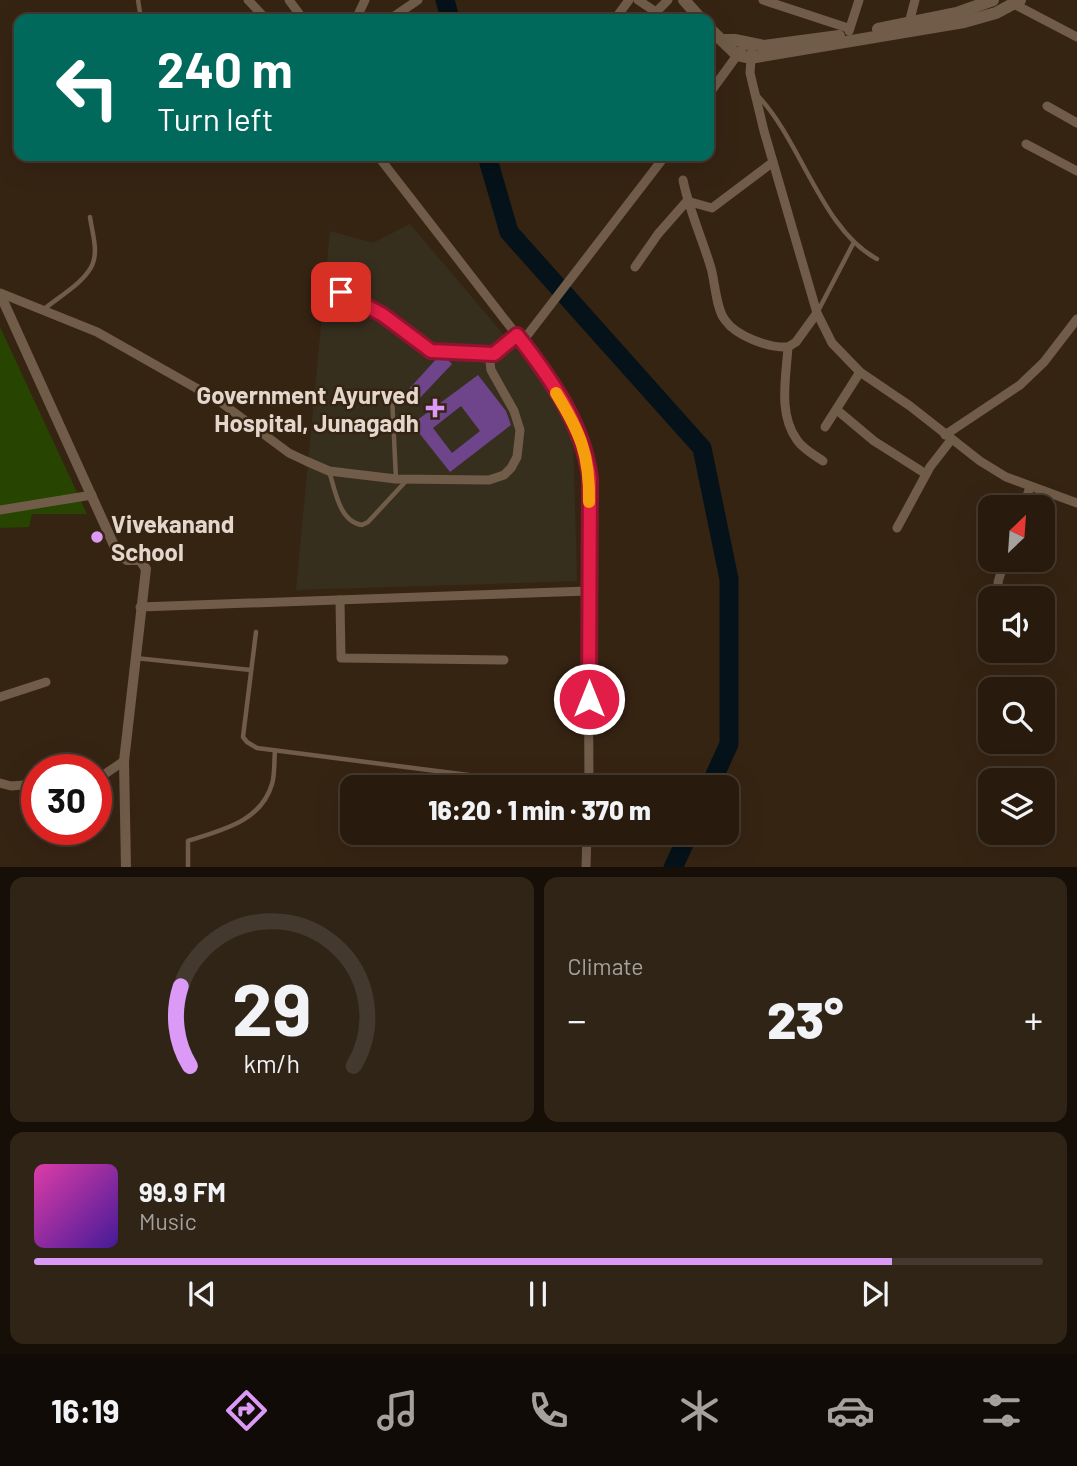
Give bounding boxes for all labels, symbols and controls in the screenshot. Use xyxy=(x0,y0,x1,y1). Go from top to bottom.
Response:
text: 240 m xyxy=(157,39,293,98)
icon: left xyxy=(42,42,133,133)
text: Turn left xyxy=(157,99,274,137)
pin xyxy=(311,262,371,322)
icon: arrive xyxy=(322,273,360,311)
place label: Government Ayurved Hospital, Junagadh xyxy=(197,380,419,437)
marker: Government Ayurved Hospital, Junagadh xyxy=(425,398,445,418)
north arrow xyxy=(978,495,1055,572)
map controls xyxy=(978,495,1055,845)
place label: Vivekanand School xyxy=(111,509,234,566)
marker: Vivekanand School xyxy=(89,529,105,545)
button: sound xyxy=(978,586,1055,663)
position arrow xyxy=(552,662,626,736)
button: search xyxy=(978,677,1055,754)
speed limit sign: 30 xyxy=(21,754,112,845)
button: layers xyxy=(978,768,1055,845)
text: 16:20 · 1 min · 370 m xyxy=(428,794,651,825)
text: Climate xyxy=(568,952,644,980)
text: 29 xyxy=(232,963,311,1051)
text: 23° xyxy=(767,987,844,1049)
text: − xyxy=(568,996,587,1042)
text: + xyxy=(1024,996,1043,1042)
text: km/h xyxy=(243,1047,300,1077)
text: 99.9 FM xyxy=(139,1176,226,1207)
text: Music xyxy=(139,1207,197,1235)
icon: previous xyxy=(183,1275,221,1313)
icon: pause xyxy=(519,1275,557,1313)
icon: next xyxy=(856,1275,894,1313)
icon: directions xyxy=(222,1386,271,1435)
icon: music xyxy=(373,1386,422,1435)
icon: phone xyxy=(524,1386,573,1435)
icon: climate xyxy=(675,1386,724,1435)
icon: car xyxy=(826,1386,875,1435)
icon: filters xyxy=(977,1386,1026,1435)
text: 16:19 xyxy=(51,1391,120,1429)

